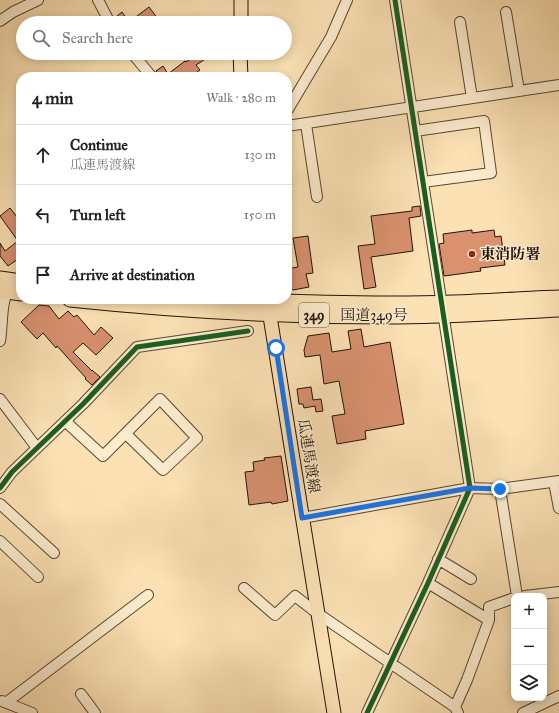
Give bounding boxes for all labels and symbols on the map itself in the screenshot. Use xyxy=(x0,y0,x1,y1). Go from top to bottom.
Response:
place label: 東消防署 xyxy=(480,245,540,263)
marker: 東消防署 xyxy=(467,249,477,259)
road number: 349 xyxy=(299,303,329,327)
street label: 国道349号 xyxy=(340,306,408,324)
route start xyxy=(267,339,285,357)
street label: 瓜連馬渡線 xyxy=(294,418,324,494)
route end xyxy=(491,480,509,498)

